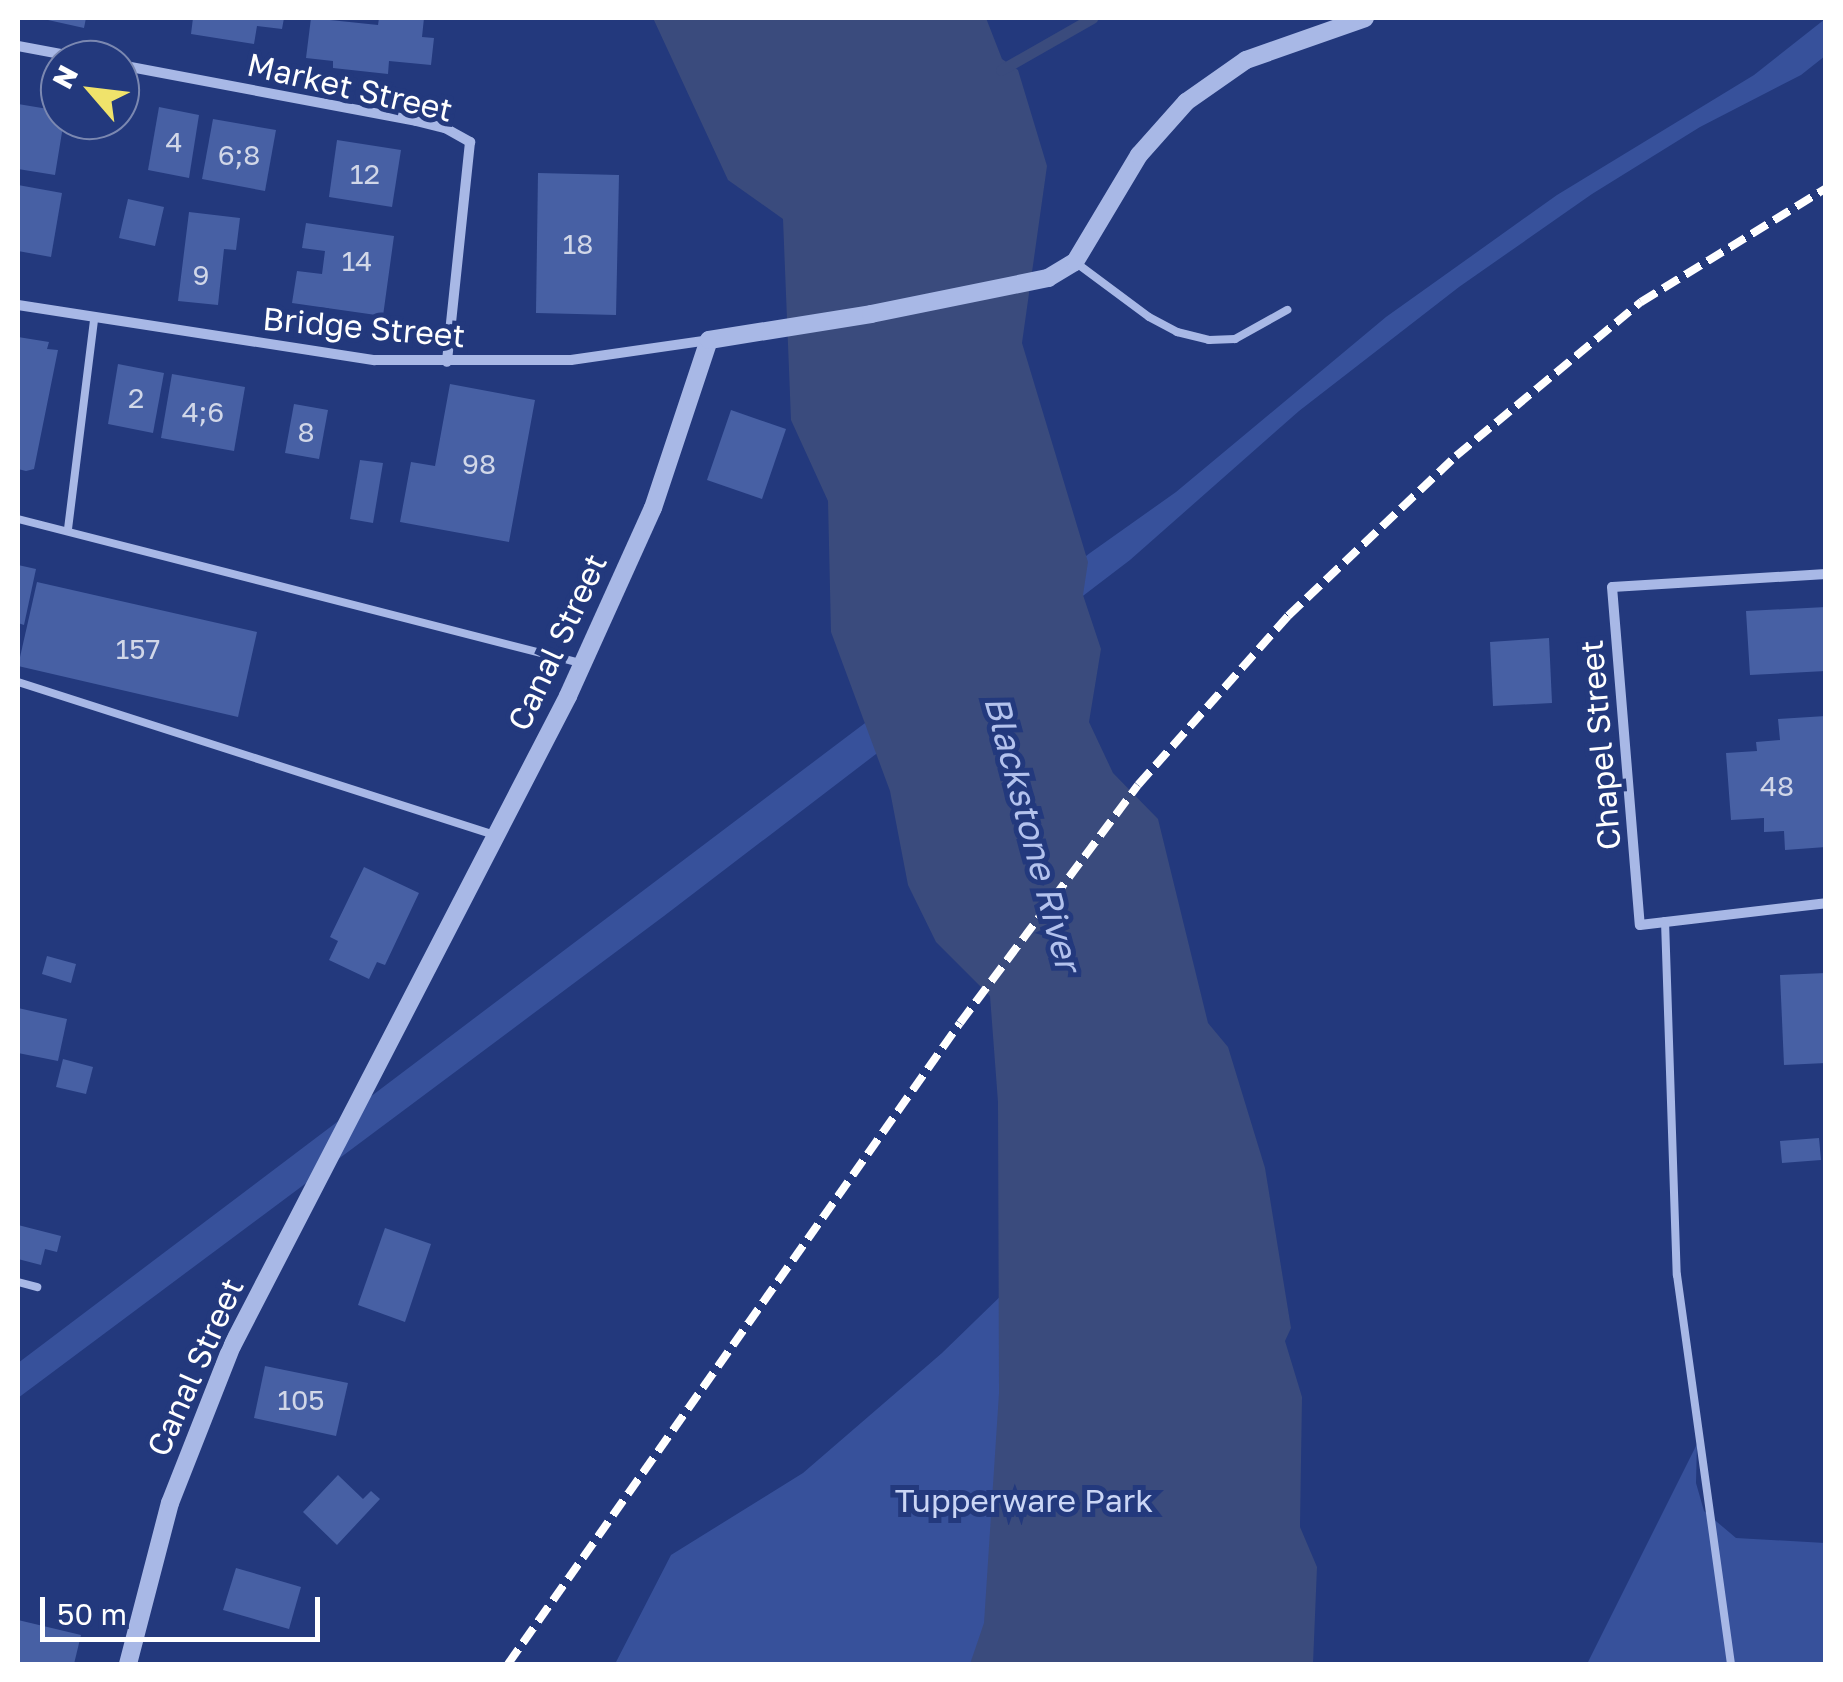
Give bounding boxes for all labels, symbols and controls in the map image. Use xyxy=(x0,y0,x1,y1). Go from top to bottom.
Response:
north arrow xyxy=(40,40,140,140)
street label: Market Street xyxy=(244,45,456,129)
text: N xyxy=(45,59,84,94)
house number: 4 xyxy=(165,125,183,159)
house number: 6;8 xyxy=(218,138,260,172)
house number: 12 xyxy=(350,157,380,191)
house number: 18 xyxy=(563,227,593,261)
house number: 14 xyxy=(342,244,372,278)
house number: 9 xyxy=(193,258,209,292)
street label: Bridge Street xyxy=(261,299,467,355)
house number: 2 xyxy=(128,381,144,415)
house number: 4;6 xyxy=(182,395,224,429)
house number: 8 xyxy=(297,415,315,449)
house number: 98 xyxy=(462,447,496,481)
street label: Canal Street xyxy=(499,548,615,736)
house number: 157 xyxy=(116,632,160,666)
street label: Chapel Street xyxy=(1572,638,1628,852)
water label: Blackstone River xyxy=(976,691,1090,975)
house number: 48 xyxy=(1760,769,1794,803)
street label: Canal Street xyxy=(139,1272,251,1462)
house number: 105 xyxy=(277,1383,325,1417)
park label: Tupperware Park xyxy=(895,1481,1153,1519)
scale bar xyxy=(45,1577,325,1639)
text: 50 m xyxy=(57,1596,127,1632)

